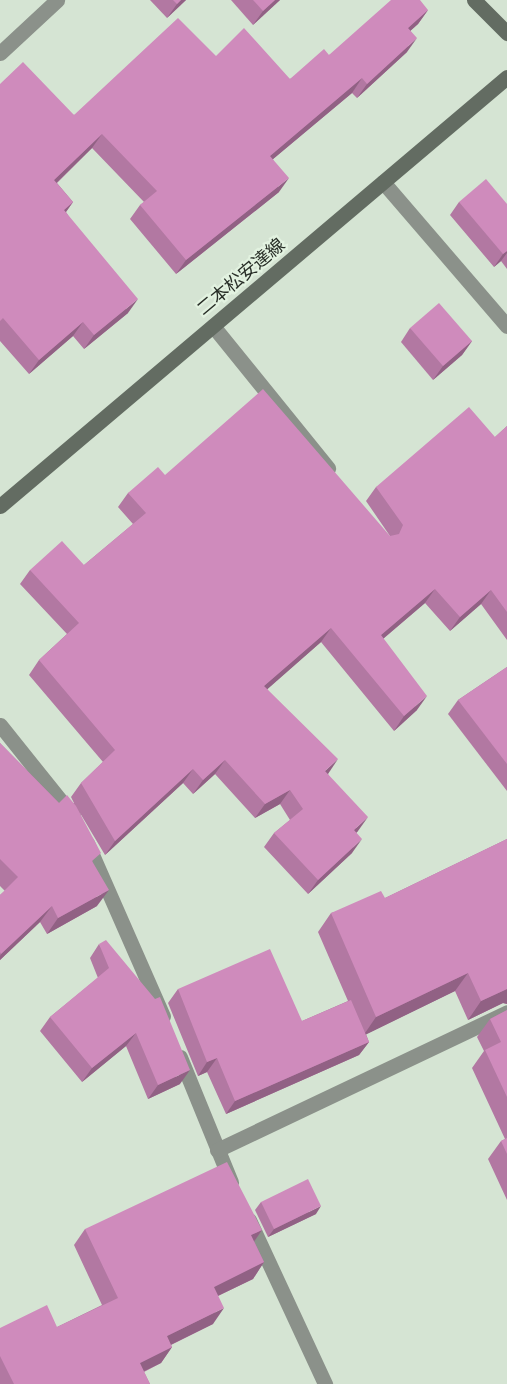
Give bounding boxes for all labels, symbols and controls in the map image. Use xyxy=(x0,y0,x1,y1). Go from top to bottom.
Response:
street label: 二本松安達線 xyxy=(193,234,289,320)

